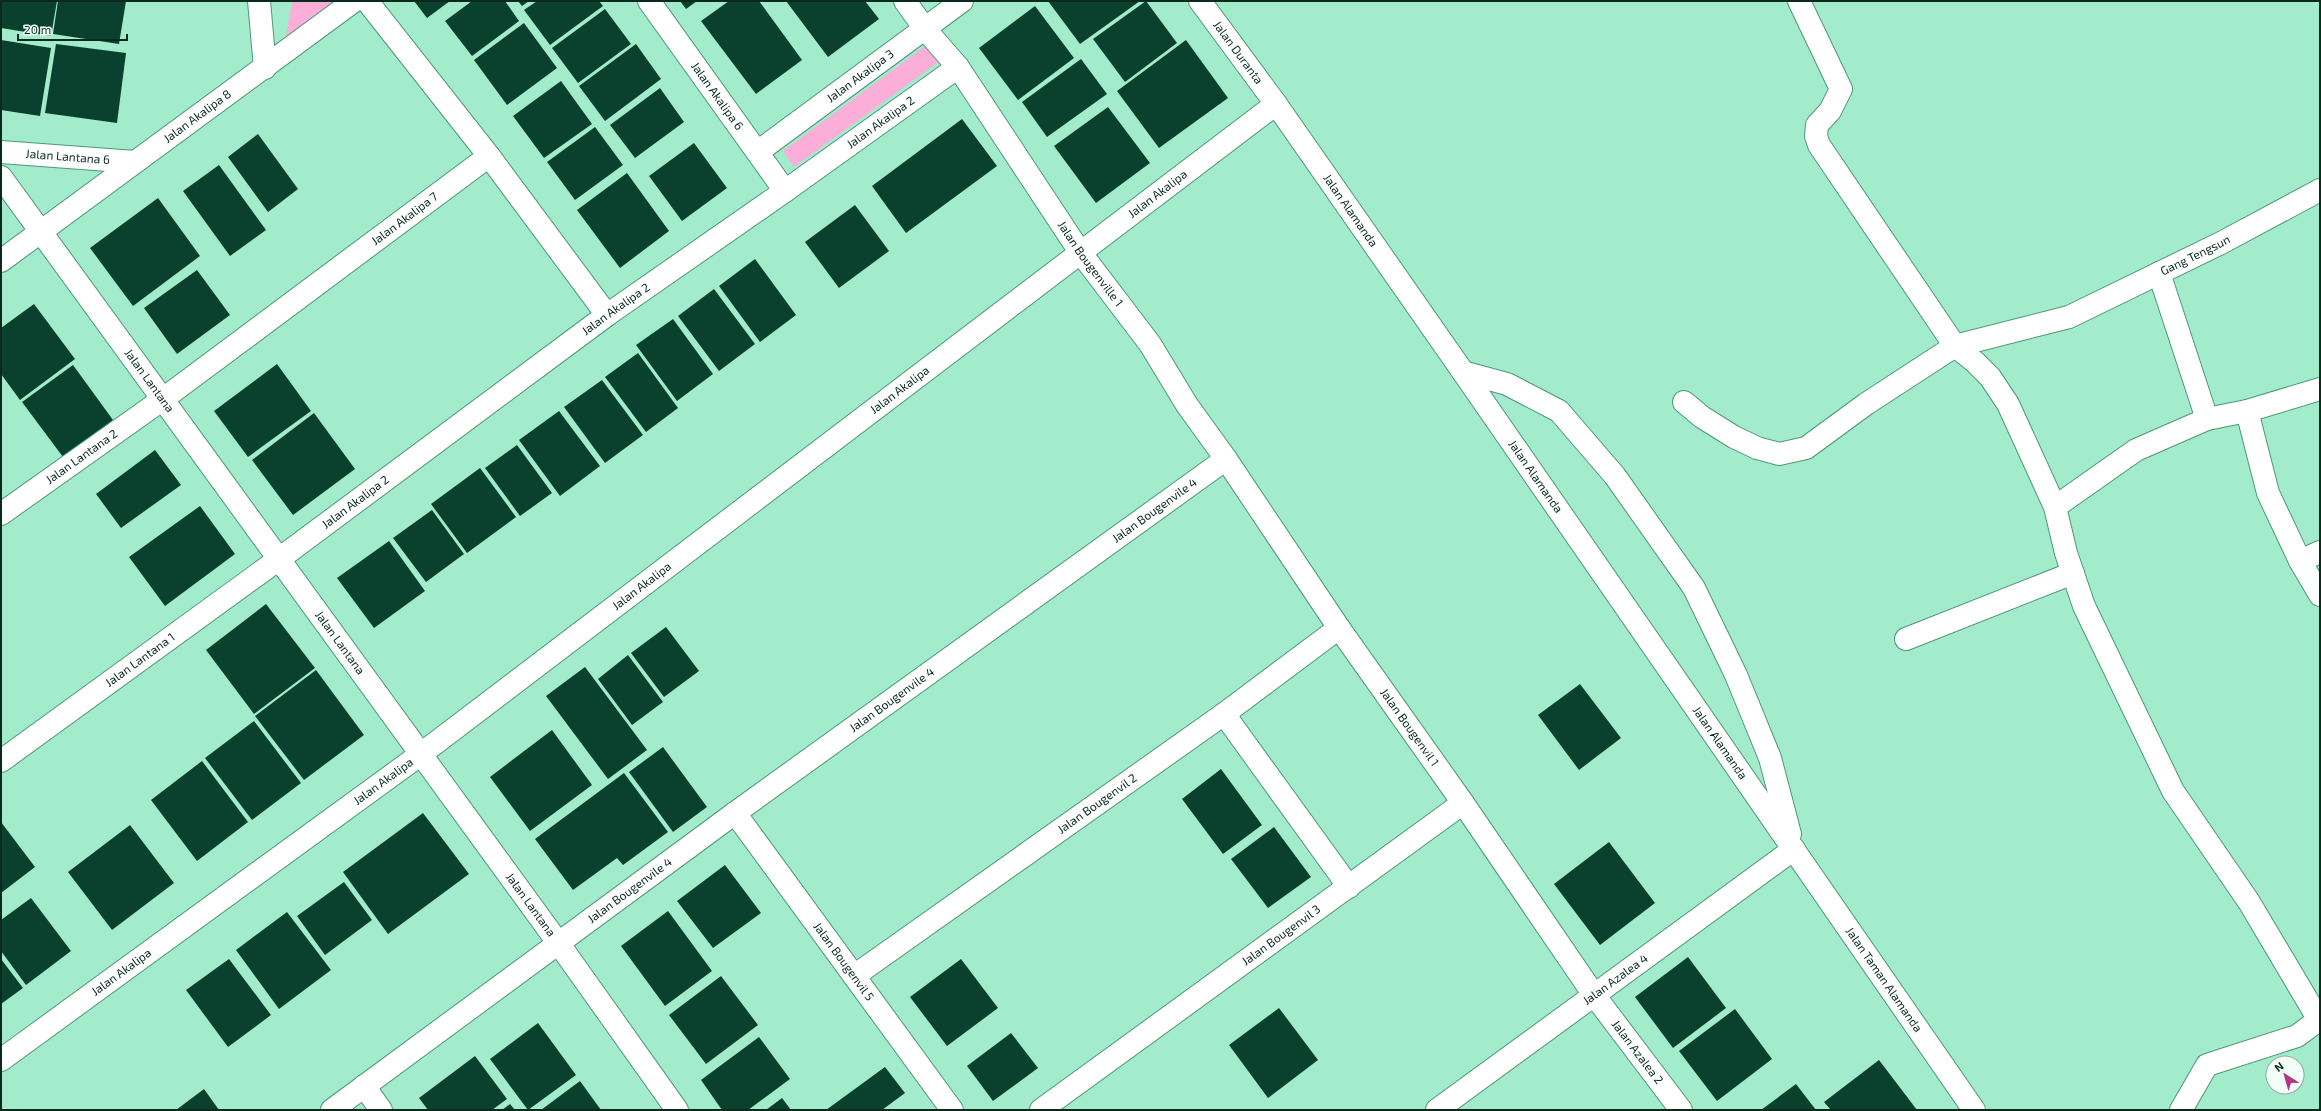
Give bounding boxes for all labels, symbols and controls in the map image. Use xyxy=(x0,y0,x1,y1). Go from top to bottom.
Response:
scale bar xyxy=(18,16,127,42)
street label: Jalan Duranta xyxy=(1211,18,1267,86)
text: 20 m xyxy=(24,22,51,36)
street label: Jalan Akalipa 3 xyxy=(823,46,896,105)
street label: Jalan Akalipa 6 xyxy=(689,59,747,132)
street label: Jalan Akalipa 8 xyxy=(160,86,233,145)
street label: Jalan Akalipa 2 xyxy=(843,93,917,151)
street label: Jalan Lantana 6 xyxy=(25,146,111,166)
street label: Jalan Akalipa xyxy=(1125,166,1189,220)
street label: Jalan Alamanda xyxy=(1321,171,1381,249)
street label: Jalan Akalipa 7 xyxy=(368,189,440,247)
street label: Jalan Bougenville 1 xyxy=(1055,218,1127,309)
street label: Gang Tengsun xyxy=(2158,231,2232,277)
street label: Jalan Akalipa 2 xyxy=(579,279,652,337)
street label: Jalan Lantana xyxy=(122,346,178,415)
street label: Jalan Akalipa xyxy=(867,362,931,416)
street label: Jalan Lantana 2 xyxy=(43,426,120,486)
street label: Jalan Alamanda xyxy=(1506,437,1566,515)
street label: Jalan Akalipa 2 xyxy=(319,472,391,531)
street label: Jalan Bougenvile 4 xyxy=(1109,474,1199,545)
street label: Jalan Akalipa xyxy=(609,558,673,612)
street label: Jalan Lantana xyxy=(313,608,368,677)
street label: Jalan Lantana 1 xyxy=(102,629,177,689)
street label: Jalan Bougenvile 4 xyxy=(846,664,936,734)
street label: Jalan Bougenvil 1 xyxy=(1378,685,1442,768)
street label: Jalan Alamanda xyxy=(1691,703,1751,782)
street label: Jalan Akalipa xyxy=(350,754,415,807)
street label: Jalan Bougenvil 2 xyxy=(1054,770,1139,836)
street label: Jalan Bougenvile 4 xyxy=(584,854,674,925)
street label: Jalan Lantana xyxy=(504,870,559,939)
street label: Jalan Bougenvil 3 xyxy=(1239,901,1323,968)
street label: Jalan Bougenvil 5 xyxy=(811,919,878,1003)
street label: Jalan Taman Alamanda xyxy=(1843,924,1926,1034)
street label: Jalan Akalipa xyxy=(88,945,153,998)
street label: Jalan Azalea 4 xyxy=(1580,950,1650,1007)
street label: Jalan Azalea 2 xyxy=(1610,1017,1667,1087)
north arrow xyxy=(2265,1055,2305,1095)
text: N xyxy=(2272,1059,2286,1074)

